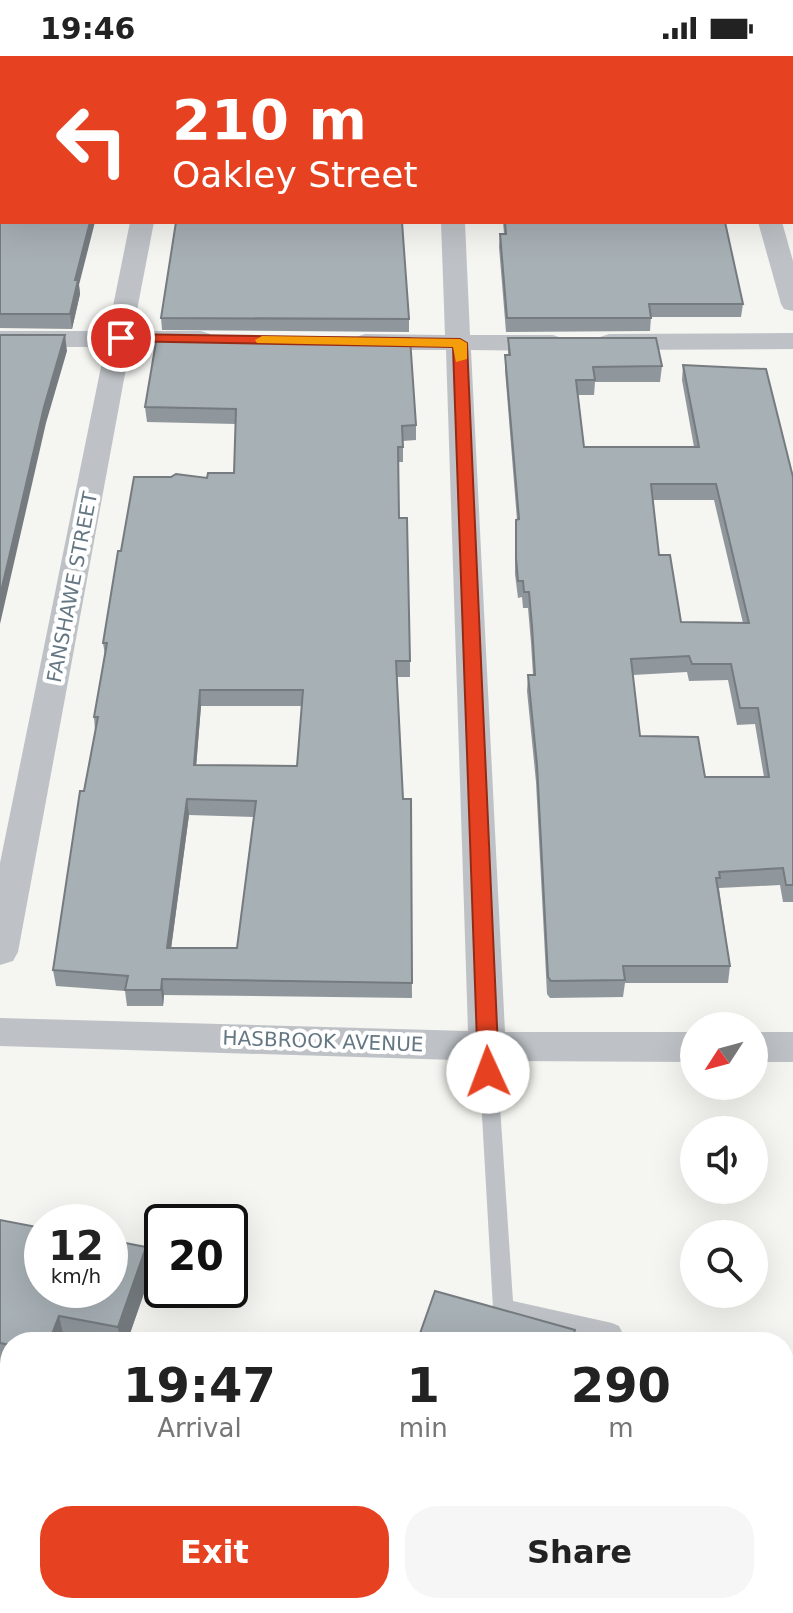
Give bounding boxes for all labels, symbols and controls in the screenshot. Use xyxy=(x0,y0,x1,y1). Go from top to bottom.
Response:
text: 19:46 xyxy=(40,11,136,46)
text: 210 m xyxy=(172,87,367,152)
icon: left xyxy=(40,88,144,192)
text: Oakley Street xyxy=(172,154,418,195)
pin xyxy=(87,304,155,372)
icon: arrive xyxy=(99,316,143,360)
street label: FANSHAWE STREET xyxy=(42,489,102,684)
north arrow xyxy=(680,1012,768,1100)
map controls xyxy=(680,1012,768,1308)
street label: HASBROOK AVENUE xyxy=(222,1026,424,1056)
position arrow xyxy=(446,1030,530,1114)
button: sound xyxy=(680,1116,768,1204)
speed limit sign: 20 xyxy=(144,1204,248,1308)
button: search xyxy=(680,1220,768,1308)
text: 12 xyxy=(48,1223,104,1269)
text: km/h xyxy=(51,1264,101,1288)
text: 19:47 xyxy=(123,1357,276,1413)
text: 1 xyxy=(407,1357,440,1413)
text: 290 xyxy=(571,1357,671,1413)
text: Arrival xyxy=(157,1413,242,1443)
text: min xyxy=(399,1413,448,1443)
text: m xyxy=(608,1413,634,1443)
button: Exit xyxy=(40,1506,389,1598)
button: Share xyxy=(405,1506,754,1598)

